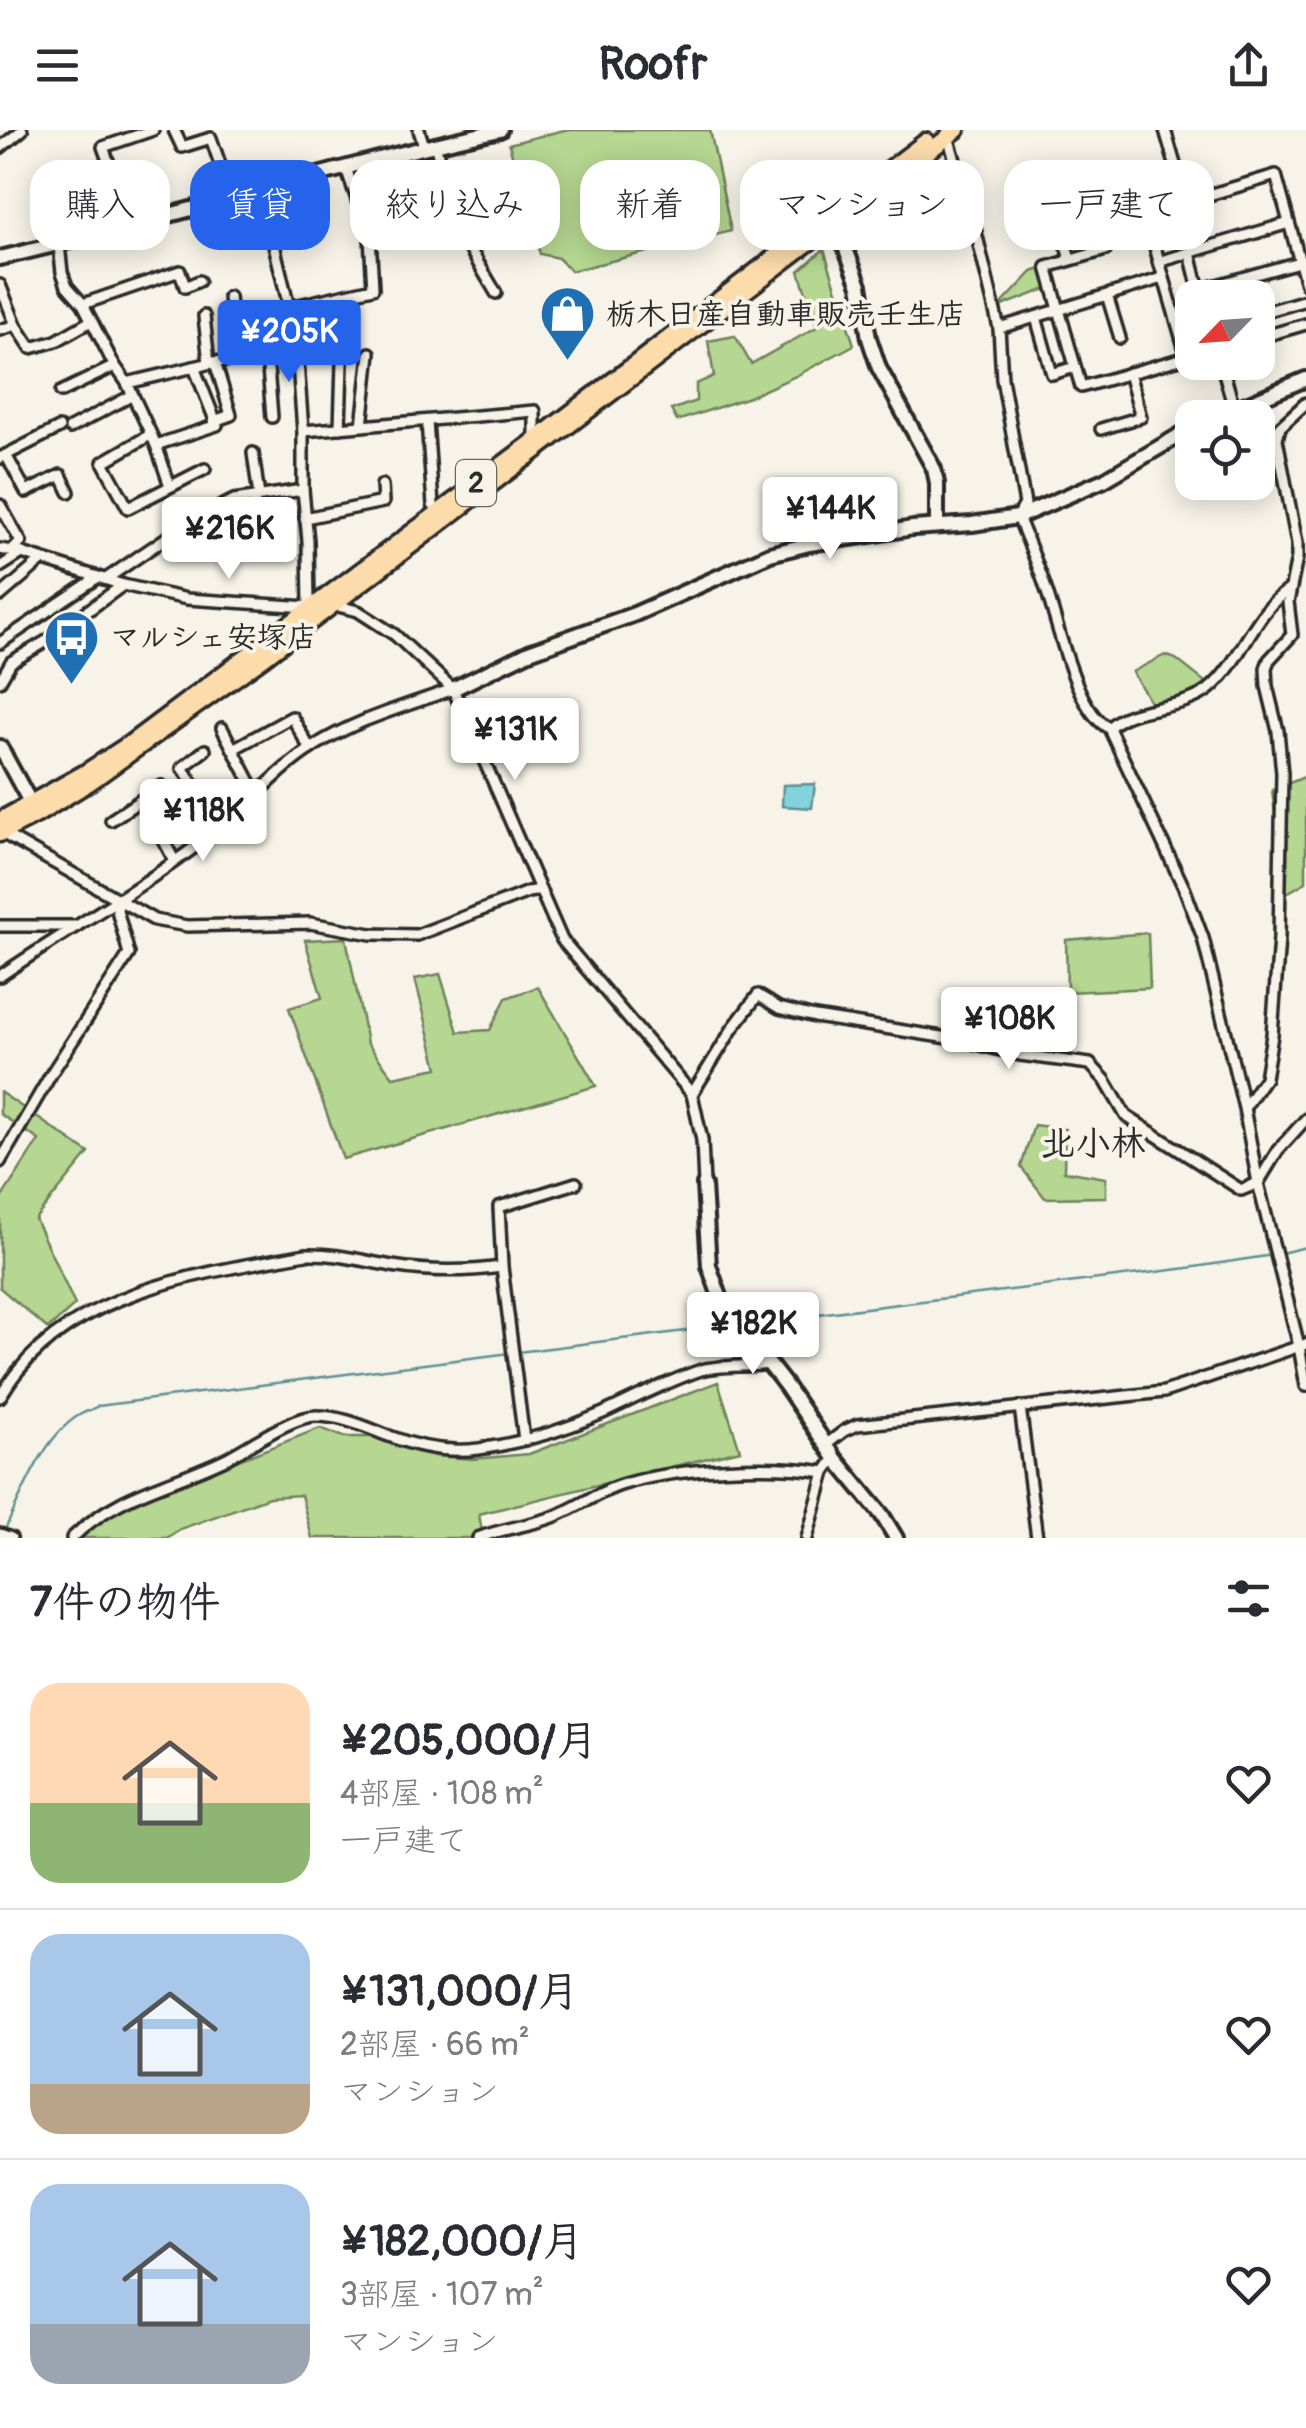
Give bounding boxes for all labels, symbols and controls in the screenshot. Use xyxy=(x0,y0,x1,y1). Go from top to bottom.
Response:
text: Roofr xyxy=(599,37,707,93)
icon: menu xyxy=(30,38,85,93)
icon: share xyxy=(1221,38,1276,93)
chip: 購入 xyxy=(30,160,170,250)
chip: 賃貸 xyxy=(190,160,330,250)
chip: 絞り込み xyxy=(350,160,560,250)
chip: 新着 xyxy=(580,160,720,250)
chip: マンション xyxy=(740,160,984,250)
chip: 一戸建て xyxy=(1004,160,1214,250)
north arrow xyxy=(1175,280,1275,380)
map controls xyxy=(1175,280,1275,500)
shop icon: 栃木日産自動車販売壬生店 xyxy=(537,284,597,363)
place label: 栃木日産自動車販売壬生店 xyxy=(606,296,966,333)
pin: ¥205K xyxy=(219,300,359,385)
text: ¥205K xyxy=(240,312,338,352)
button: locate xyxy=(1175,400,1275,500)
road number: 2 xyxy=(456,460,496,506)
pin: ¥144K xyxy=(760,477,900,562)
text: ¥144K xyxy=(784,489,876,529)
pin: ¥216K xyxy=(159,497,299,582)
text: ¥216K xyxy=(184,509,274,549)
bus stop icon: マルシェ安塚店 xyxy=(41,607,101,686)
place label: マルシェ安塚店 xyxy=(110,619,317,656)
pin: ¥131K xyxy=(445,698,585,783)
text: ¥131K xyxy=(473,710,557,750)
pin: ¥118K xyxy=(133,779,273,864)
text: ¥118K xyxy=(162,791,244,831)
pin: ¥108K xyxy=(939,987,1079,1072)
text: ¥108K xyxy=(963,999,1055,1039)
district label: 北小林 xyxy=(1040,1122,1146,1166)
pin: ¥182K xyxy=(683,1292,823,1377)
text: ¥182K xyxy=(709,1304,797,1344)
icon: filters xyxy=(1221,1571,1276,1626)
text: 7件の物件 xyxy=(30,1577,220,1629)
text: ¥205,000/月 xyxy=(340,1715,598,1767)
icon: home xyxy=(110,1723,230,1843)
icon: heart xyxy=(1221,1756,1276,1811)
text: 4部屋 · 108 m² xyxy=(340,1774,544,1814)
text: 一戸建て xyxy=(340,1821,468,1861)
text: ¥131,000/月 xyxy=(340,1966,579,2018)
icon: home xyxy=(110,1974,230,2094)
icon: heart xyxy=(1221,2007,1276,2062)
text: 2部屋 · 66 m² xyxy=(340,2025,530,2065)
text: マンション xyxy=(340,2072,499,2112)
text: ¥182,000/月 xyxy=(340,2216,584,2268)
icon: home xyxy=(110,2224,230,2344)
icon: heart xyxy=(1221,2257,1276,2312)
text: 3部屋 · 107 m² xyxy=(340,2275,544,2315)
text: マンション xyxy=(340,2322,499,2362)

